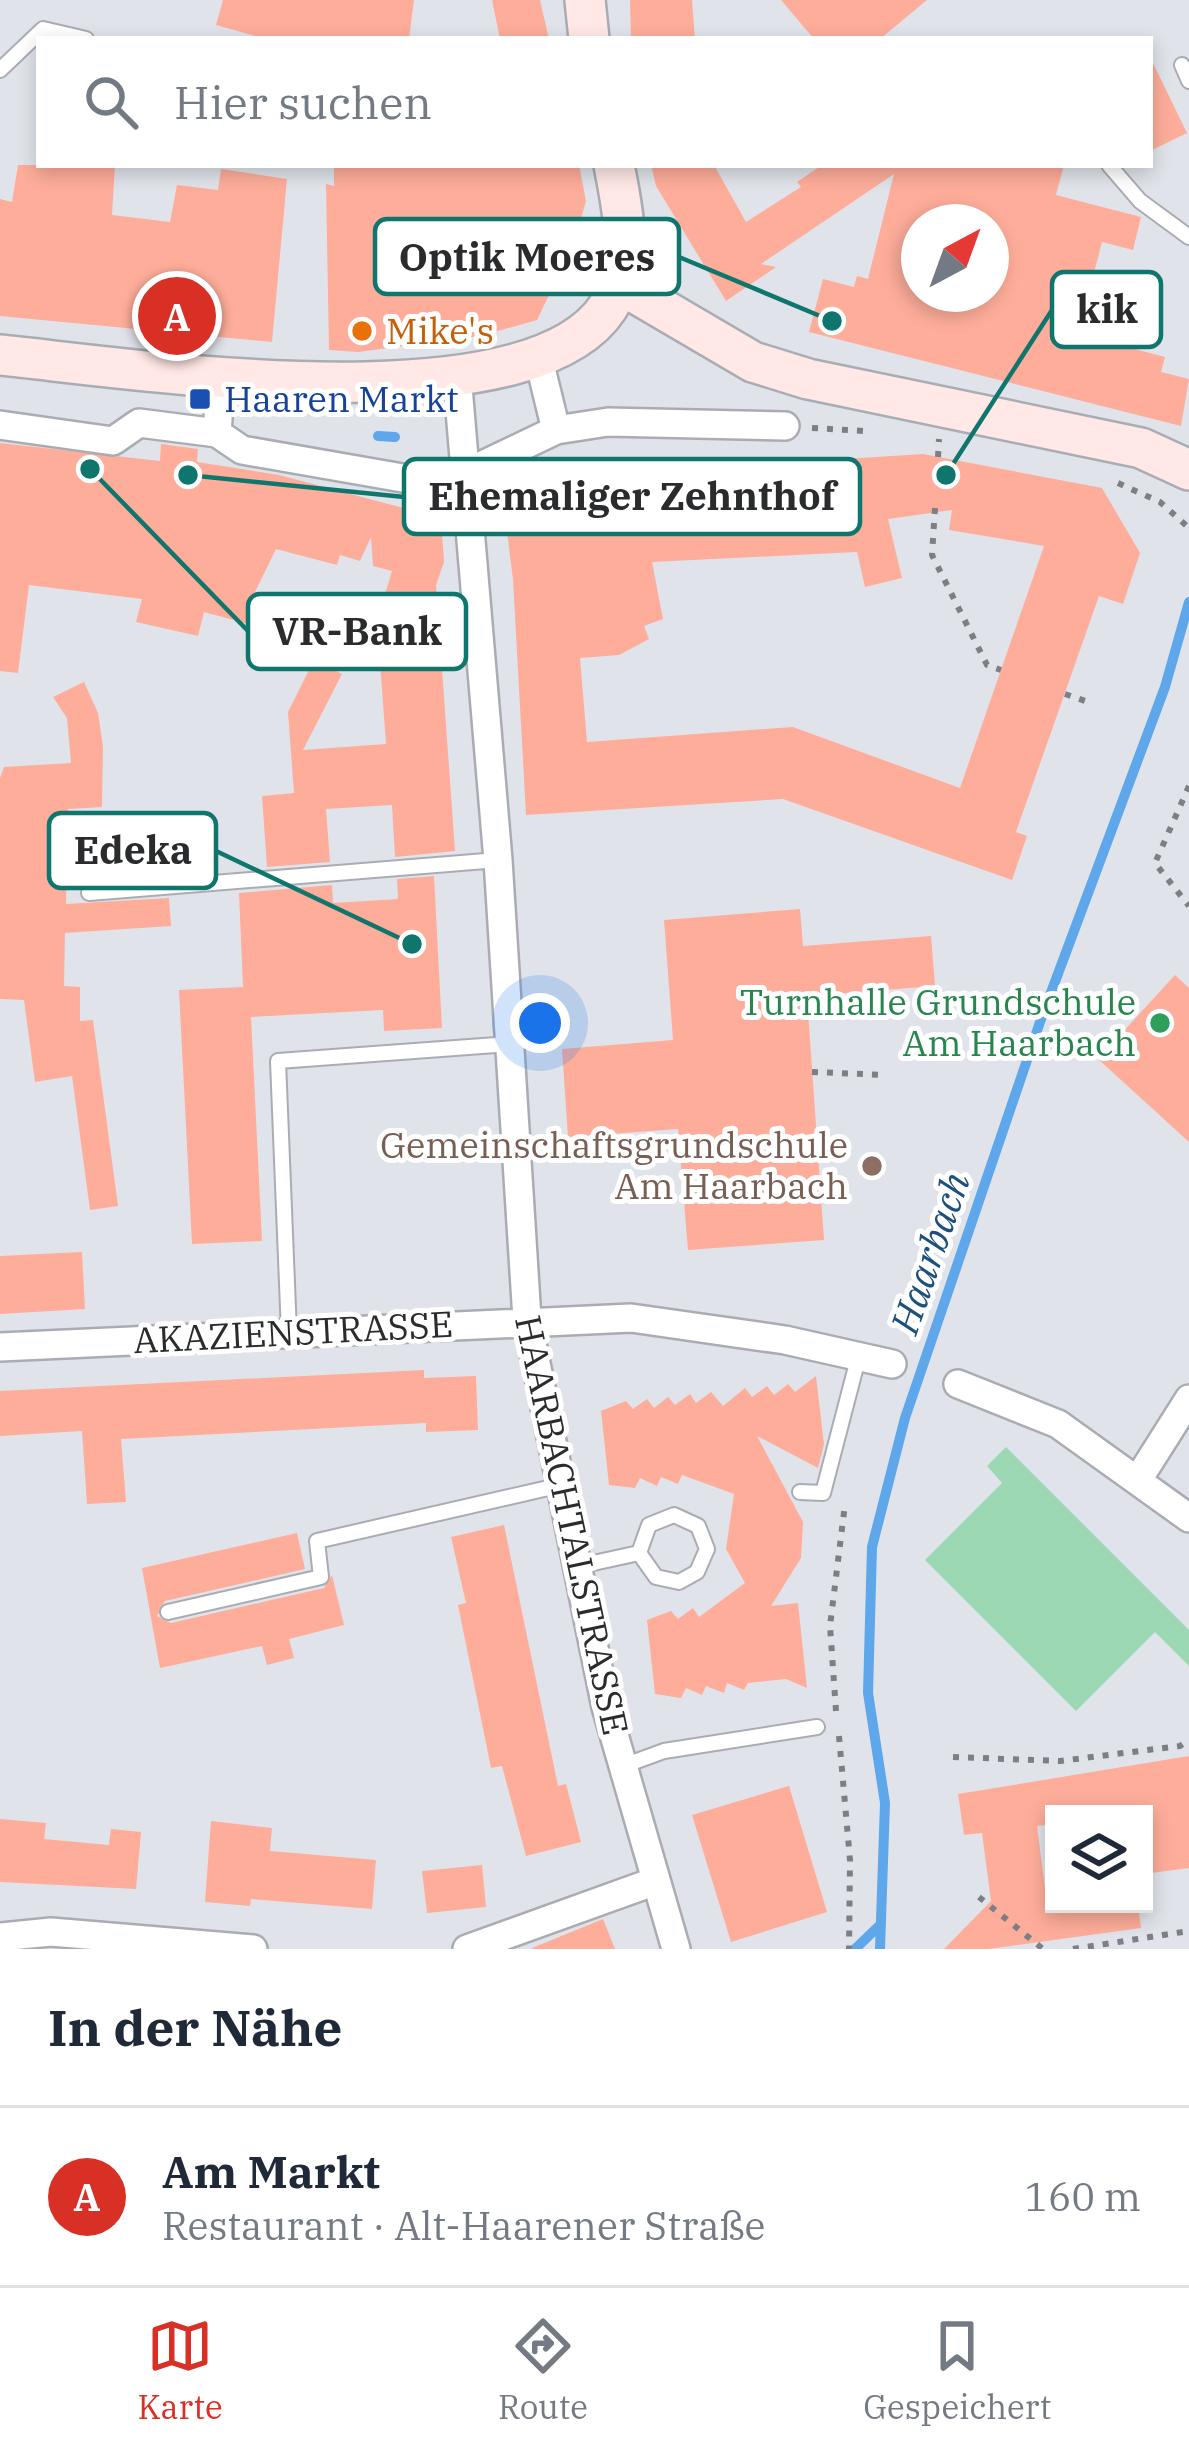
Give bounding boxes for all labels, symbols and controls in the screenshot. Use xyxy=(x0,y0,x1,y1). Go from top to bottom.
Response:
search box xyxy=(36,36,1153,168)
icon: search xyxy=(78,69,144,135)
text: Hier suchen xyxy=(174,73,432,131)
north arrow xyxy=(901,204,1009,312)
callout: Optik Moeres xyxy=(375,219,679,294)
text: Optik Moeres xyxy=(399,231,655,282)
pin: A xyxy=(138,271,216,361)
callout: kik xyxy=(1052,272,1161,347)
text: kik xyxy=(1076,283,1139,334)
place label: Mike's xyxy=(386,307,494,354)
marker: Mike's xyxy=(349,318,375,344)
place label: Haaren Markt xyxy=(224,375,459,422)
marker: Haaren Markt xyxy=(187,386,213,412)
callout: Ehemaliger Zehnthof xyxy=(404,459,860,534)
text: Ehemaliger Zehnthof xyxy=(428,470,839,521)
callout: VR-Bank xyxy=(248,594,466,669)
text: VR-Bank xyxy=(272,605,443,656)
callout: Edeka xyxy=(49,813,216,888)
text: Edeka xyxy=(74,824,192,875)
place label: Turnhalle Grundschule Am Haarbach xyxy=(740,978,1136,1066)
your location xyxy=(510,993,570,1053)
marker: Turnhalle Grundschule Am Haarbach xyxy=(1147,1010,1173,1036)
place label: Gemeinschaftsgrundschule Am Haarbach xyxy=(380,1121,848,1209)
marker: Gemeinschaftsgrundschule Am Haarbach xyxy=(859,1153,885,1179)
water label: Haarbach xyxy=(878,1165,981,1341)
street label: AKAZIENSTRASSE xyxy=(132,1300,454,1363)
street label: HAARBACHTALSTRASSE xyxy=(505,1311,640,1739)
map controls xyxy=(1045,1805,1153,1913)
button: layers xyxy=(1045,1805,1153,1913)
text: In der Nähe xyxy=(48,1994,342,2060)
text: Am Markt xyxy=(162,2142,380,2200)
text: A xyxy=(73,2171,101,2222)
text: 160 m xyxy=(1025,2171,1141,2222)
text: Restaurant · Alt-Haarener Straße xyxy=(162,2200,765,2251)
tab: Karte xyxy=(138,2313,223,2428)
tab: Route xyxy=(498,2313,588,2428)
tab: Gespeichert xyxy=(863,2313,1051,2428)

